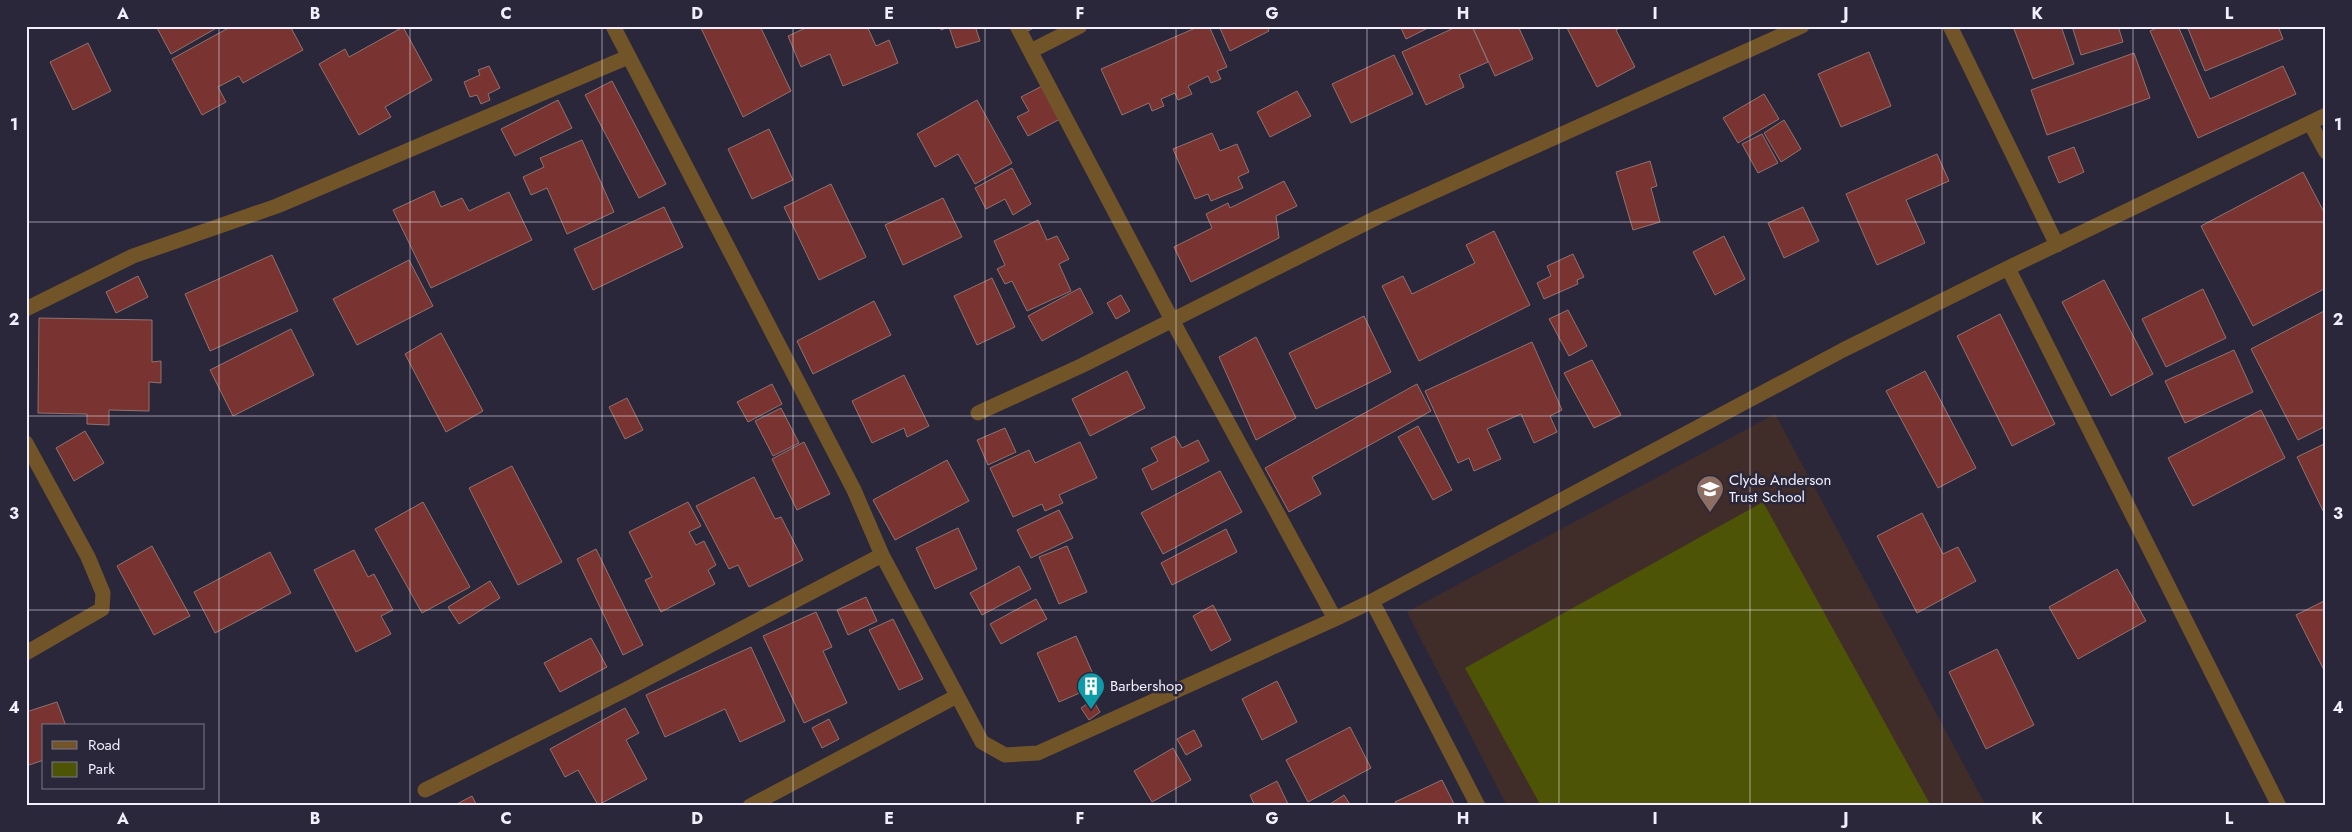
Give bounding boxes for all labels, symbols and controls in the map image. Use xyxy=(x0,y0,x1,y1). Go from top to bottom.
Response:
text: A xyxy=(116,2,129,25)
text: B xyxy=(310,2,320,25)
text: C xyxy=(500,2,512,25)
text: D xyxy=(691,2,703,25)
text: E xyxy=(884,2,894,25)
text: F xyxy=(1076,2,1084,25)
text: G xyxy=(1265,2,1279,25)
text: H xyxy=(1457,2,1469,25)
text: I xyxy=(1652,2,1658,25)
text: J xyxy=(1840,2,1849,25)
text: K xyxy=(2031,2,2043,25)
text: L xyxy=(2225,2,2234,25)
text: 1 xyxy=(10,113,18,136)
text: 1 xyxy=(2334,113,2342,136)
text: 2 xyxy=(9,308,19,331)
text: 2 xyxy=(2333,308,2343,331)
place label: Clyde Anderson Trust School xyxy=(1729,469,1831,508)
school or university icon: Clyde Anderson Trust School xyxy=(1695,474,1725,513)
text: 3 xyxy=(9,502,19,525)
text: 3 xyxy=(2333,502,2343,525)
building icon: Barbershop xyxy=(1076,671,1106,710)
place label: Barbershop xyxy=(1110,675,1183,697)
text: 4 xyxy=(8,696,20,719)
text: 4 xyxy=(2332,696,2344,719)
legend xyxy=(42,724,205,790)
text: Road xyxy=(88,734,120,756)
text: Park xyxy=(88,758,115,780)
text: A xyxy=(116,807,129,830)
text: B xyxy=(310,807,320,830)
text: C xyxy=(500,807,512,830)
text: D xyxy=(691,807,703,830)
text: E xyxy=(884,807,894,830)
text: F xyxy=(1076,807,1084,830)
text: G xyxy=(1265,807,1279,830)
text: H xyxy=(1457,807,1469,830)
text: I xyxy=(1652,807,1658,830)
text: J xyxy=(1840,807,1849,830)
text: K xyxy=(2031,807,2043,830)
text: L xyxy=(2225,807,2234,830)

